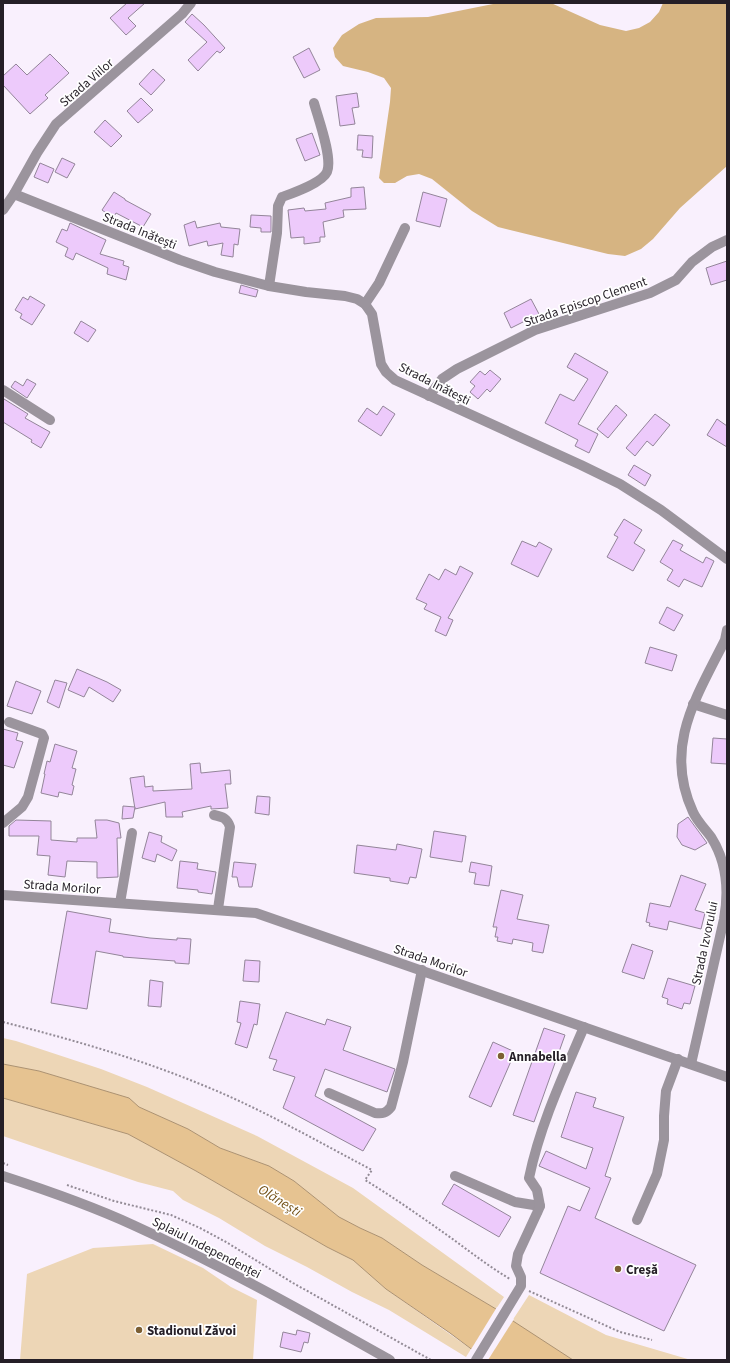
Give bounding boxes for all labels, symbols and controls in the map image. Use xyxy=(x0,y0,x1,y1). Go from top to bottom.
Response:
street label: Strada Viilor xyxy=(56,54,118,111)
street label: Strada Inătești xyxy=(100,208,179,254)
street label: Strada Episcop Clement xyxy=(521,272,650,332)
street label: Strada Inătești xyxy=(395,358,474,410)
street label: Strada Morilor xyxy=(23,875,102,899)
street label: Strada Izvorului xyxy=(687,900,723,987)
street label: Strada Morilor xyxy=(391,940,471,982)
place label: Annabella xyxy=(508,1048,567,1066)
marker: Annabella xyxy=(496,1051,506,1061)
water label: Olănești xyxy=(254,1180,305,1222)
street label: Splaiul Independenței xyxy=(149,1213,264,1283)
place label: Creșă xyxy=(626,1261,658,1279)
marker: Creșă xyxy=(613,1264,623,1274)
place label: Stadionul Zăvoi xyxy=(147,1322,236,1340)
marker: Stadionul Zăvoi xyxy=(134,1325,144,1335)

